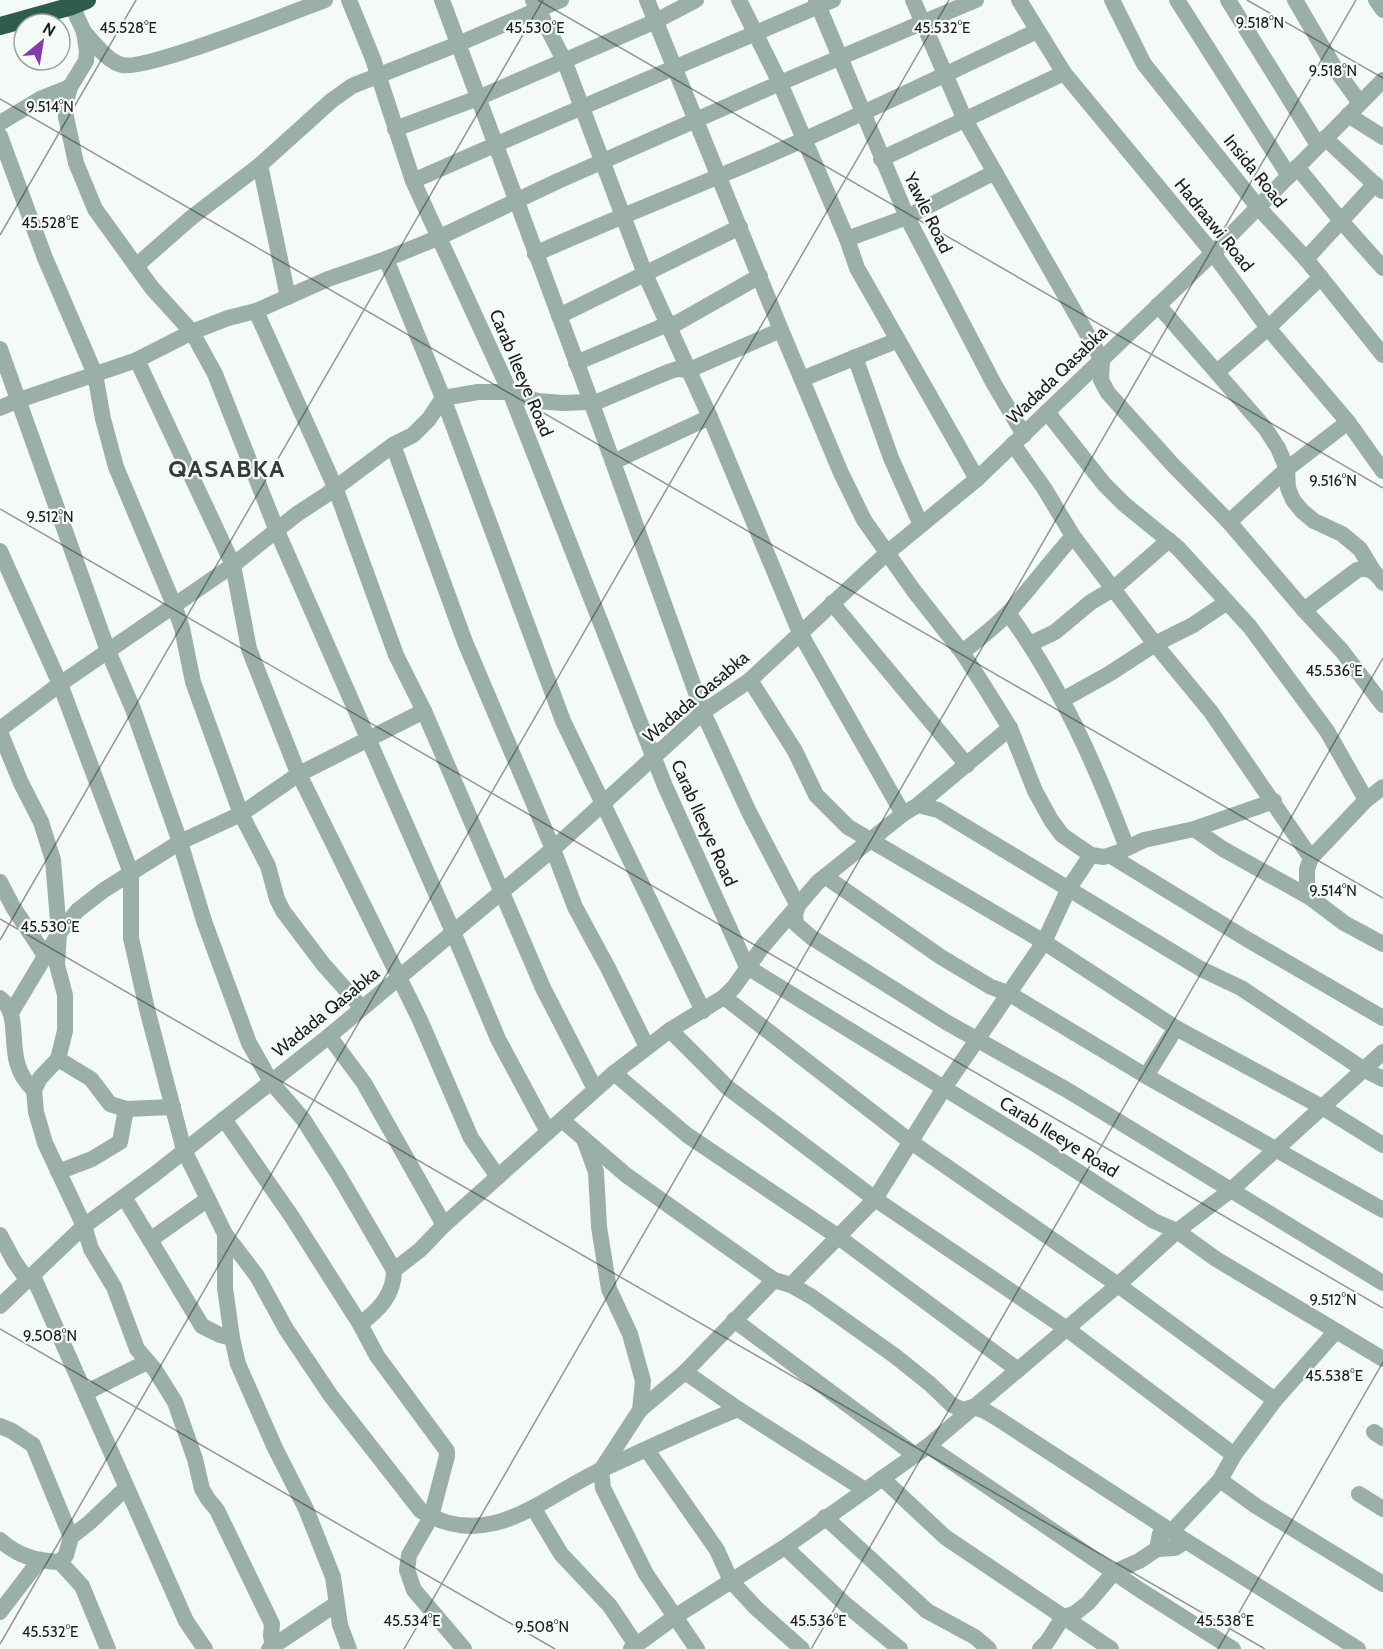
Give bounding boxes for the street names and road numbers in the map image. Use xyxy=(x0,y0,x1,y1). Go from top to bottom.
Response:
street label: Insida Road xyxy=(1219,130,1291,212)
street label: Yawle Road xyxy=(899,168,957,257)
street label: Hadraawi Road xyxy=(1170,174,1258,276)
street label: Carab Ileeye Road xyxy=(484,306,558,440)
street label: Wadada Qasabka xyxy=(1002,321,1112,429)
street label: Wadada Qasabka xyxy=(639,646,754,748)
street label: Carab Ileeye Road xyxy=(666,756,742,890)
street label: Wadada Qasabka xyxy=(268,962,384,1062)
street label: Carab Ileeye Road xyxy=(995,1092,1123,1182)

